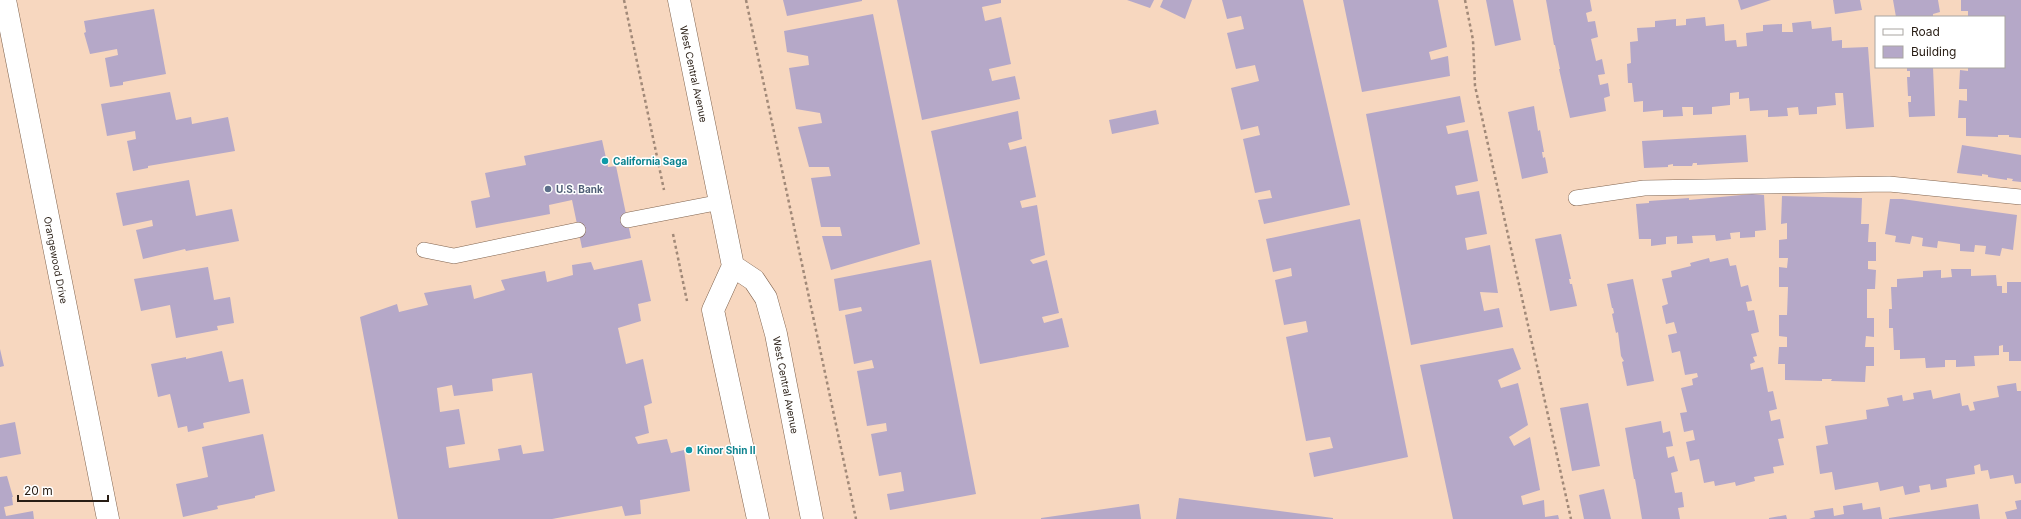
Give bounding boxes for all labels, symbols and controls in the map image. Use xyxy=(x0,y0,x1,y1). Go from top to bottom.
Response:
legend xyxy=(1875,16,2005,68)
text: Road xyxy=(1911,24,1940,39)
street label: West Central Avenue xyxy=(678,25,710,124)
text: Building xyxy=(1911,44,1956,59)
place label: California Saga xyxy=(613,155,687,168)
marker: California Saga xyxy=(600,156,610,166)
place label: U.S. Bank xyxy=(556,183,603,195)
marker: U.S. Bank xyxy=(543,184,553,194)
street label: Orangewood Drive xyxy=(42,215,70,305)
street label: West Central Avenue xyxy=(771,335,801,435)
place label: Kinor Shin II xyxy=(697,444,756,456)
marker: Kinor Shin II xyxy=(684,445,694,455)
scale bar xyxy=(18,477,108,503)
text: 20 m xyxy=(24,483,53,498)

